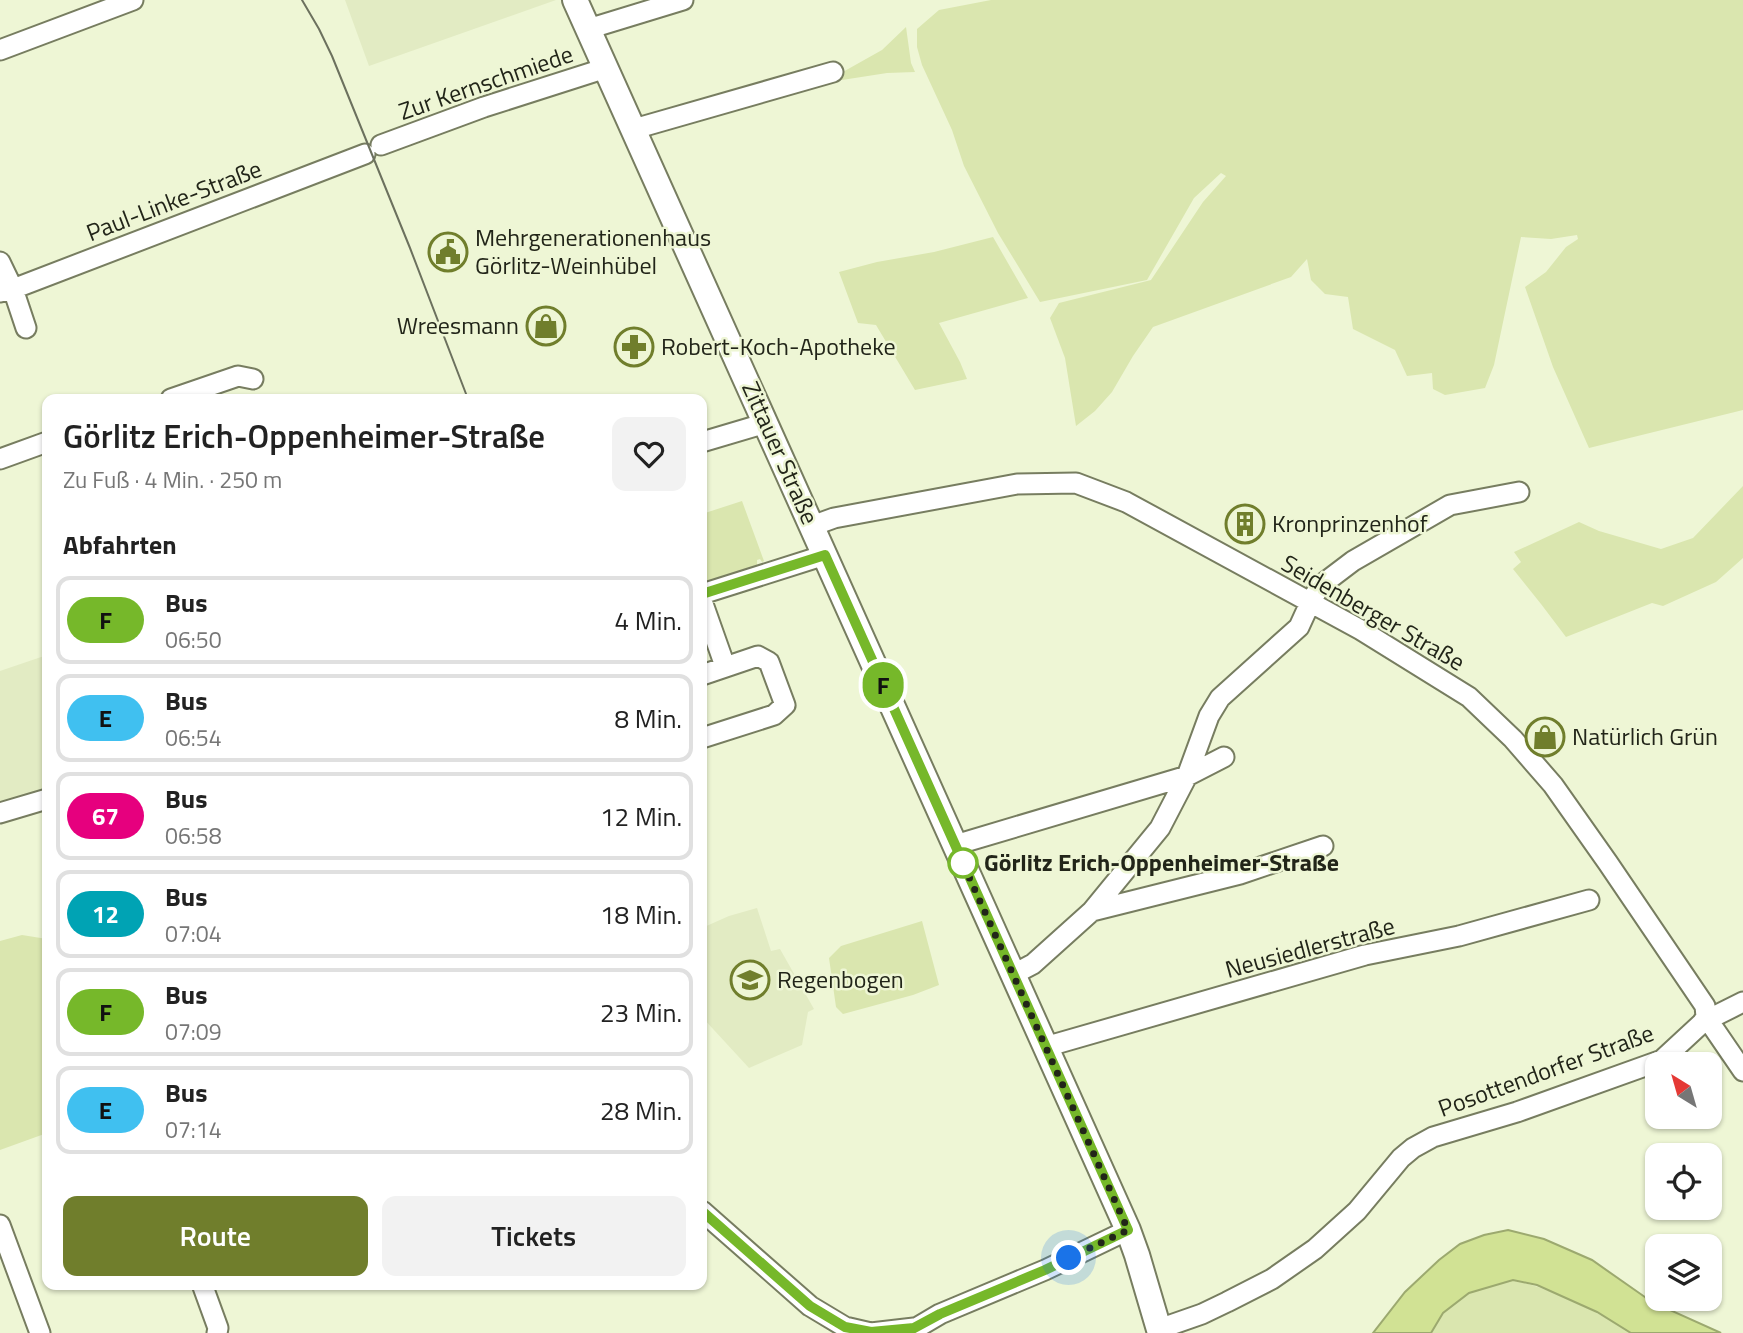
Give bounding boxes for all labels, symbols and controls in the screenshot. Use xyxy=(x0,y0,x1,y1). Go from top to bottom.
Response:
street label: Zur Kernschmiede xyxy=(394,35,578,129)
street label: Paul-Linke-Straße xyxy=(81,150,267,250)
place label: Mehrgenerationenhaus Görlitz-Weinhübel xyxy=(475,219,711,283)
public building icon: Mehrgenerationenhaus Görlitz-Weinhübel xyxy=(427,231,469,273)
shop icon: Wreesmann xyxy=(525,305,567,347)
place label: Wreesmann xyxy=(397,307,519,343)
pharmacy icon: Robert-Koch-Apotheke xyxy=(613,326,655,368)
place label: Robert-Koch-Apotheke xyxy=(661,328,896,364)
street label: Zittauer Straße xyxy=(733,375,828,530)
text: Görlitz Erich-Oppenheimer-Straße xyxy=(63,411,545,461)
button: heart xyxy=(612,417,686,491)
text: Zu Fuß · 4 Min. · 250 m xyxy=(63,462,282,497)
building icon: Kronprinzenhof xyxy=(1224,503,1266,545)
place label: Kronprinzenhof xyxy=(1272,505,1428,541)
text: Abfahrten xyxy=(63,525,177,564)
street label: Seidenberger Straße xyxy=(1275,545,1472,679)
text: Bus xyxy=(165,583,207,622)
text: 4 Min. xyxy=(615,601,682,640)
text: F xyxy=(99,602,112,638)
text: 06:50 xyxy=(165,622,222,657)
line badge: F xyxy=(860,662,906,708)
text: F xyxy=(877,667,889,703)
text: Bus xyxy=(165,681,207,720)
text: 8 Min. xyxy=(615,699,682,738)
text: E xyxy=(99,700,112,736)
shop icon: Natürlich Grün xyxy=(1524,716,1566,758)
place label: Natürlich Grün xyxy=(1572,718,1718,754)
text: 06:54 xyxy=(165,720,222,755)
text: Bus xyxy=(165,779,207,818)
text: 12 Min. xyxy=(600,797,682,836)
text: 67 xyxy=(92,798,119,834)
text: 06:58 xyxy=(165,818,222,853)
place label: Görlitz Erich-Oppenheimer-Straße xyxy=(984,844,1339,880)
marker: Görlitz Erich-Oppenheimer-Straße xyxy=(948,848,978,878)
text: Bus xyxy=(165,877,207,916)
text: 18 Min. xyxy=(600,895,682,934)
text: 12 xyxy=(92,896,119,932)
street label: Neusiedlerstraße xyxy=(1221,907,1398,987)
text: 07:04 xyxy=(165,916,222,951)
school or university icon: Regenbogen xyxy=(729,959,771,1001)
place label: Regenbogen xyxy=(777,961,904,997)
text: Bus xyxy=(165,975,207,1014)
text: 23 Min. xyxy=(600,993,682,1032)
text: F xyxy=(99,994,112,1030)
text: 07:09 xyxy=(165,1014,222,1049)
street label: Posottendorfer Straße xyxy=(1433,1014,1658,1126)
north arrow xyxy=(1645,1052,1722,1129)
map controls xyxy=(1645,1052,1722,1311)
text: Bus xyxy=(165,1073,207,1112)
text: 28 Min. xyxy=(600,1091,682,1130)
text: E xyxy=(99,1092,112,1128)
text: 07:14 xyxy=(165,1112,222,1147)
button: locate xyxy=(1645,1143,1722,1220)
button: Route xyxy=(63,1196,368,1276)
button: Tickets xyxy=(382,1196,686,1276)
button: layers xyxy=(1645,1234,1722,1311)
your location xyxy=(1051,1240,1086,1275)

